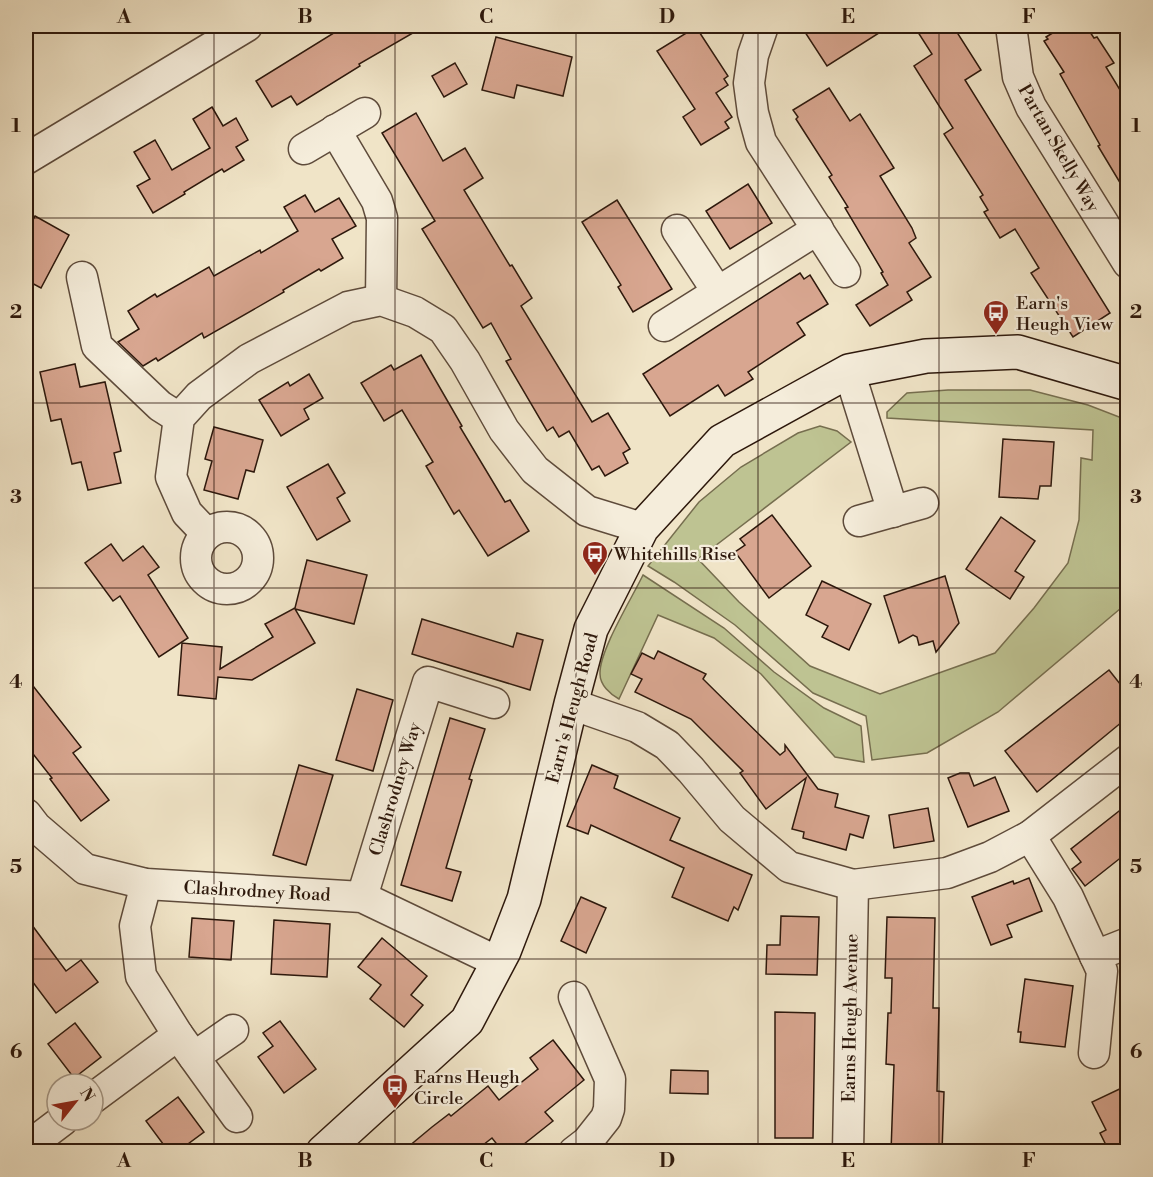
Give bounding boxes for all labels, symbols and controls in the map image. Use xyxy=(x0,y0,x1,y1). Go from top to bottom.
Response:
text: A xyxy=(116,5,132,30)
text: B xyxy=(297,5,313,30)
text: C xyxy=(479,5,493,30)
text: D xyxy=(659,5,675,30)
text: E xyxy=(841,5,855,30)
text: F xyxy=(1022,5,1036,30)
street label: Partan Skelly Way xyxy=(1013,80,1105,216)
text: 1 xyxy=(11,114,21,139)
text: 1 xyxy=(1131,114,1141,139)
place label: Earn's Heugh View xyxy=(1016,292,1113,336)
bus stop icon: Earn's Heugh View xyxy=(981,298,1011,336)
text: 2 xyxy=(10,300,22,325)
text: 2 xyxy=(1130,300,1142,325)
text: 3 xyxy=(10,485,22,510)
text: 3 xyxy=(1130,485,1142,510)
bus stop icon: Whitehills Rise xyxy=(580,539,610,577)
place label: Whitehills Rise xyxy=(613,543,736,566)
street label: Earn's Heugh Road xyxy=(541,629,604,786)
text: 4 xyxy=(9,670,23,695)
text: 4 xyxy=(1129,670,1143,695)
street label: Clashrodney Way xyxy=(364,719,427,859)
text: 5 xyxy=(10,855,22,880)
text: 5 xyxy=(1130,855,1142,880)
street label: Clashrodney Road xyxy=(183,876,332,907)
street label: Earns Heugh Avenue xyxy=(838,933,863,1103)
text: 6 xyxy=(10,1040,23,1065)
text: 6 xyxy=(1130,1040,1143,1065)
place label: Earns Heugh Circle xyxy=(414,1066,520,1110)
north arrow xyxy=(45,1072,105,1132)
bus stop icon: Earns Heugh Circle xyxy=(380,1072,410,1110)
text: N xyxy=(75,1084,99,1106)
text: A xyxy=(116,1149,132,1174)
text: B xyxy=(297,1149,313,1174)
text: C xyxy=(479,1149,493,1174)
text: D xyxy=(659,1149,675,1174)
text: E xyxy=(841,1149,855,1174)
text: F xyxy=(1022,1149,1036,1174)

